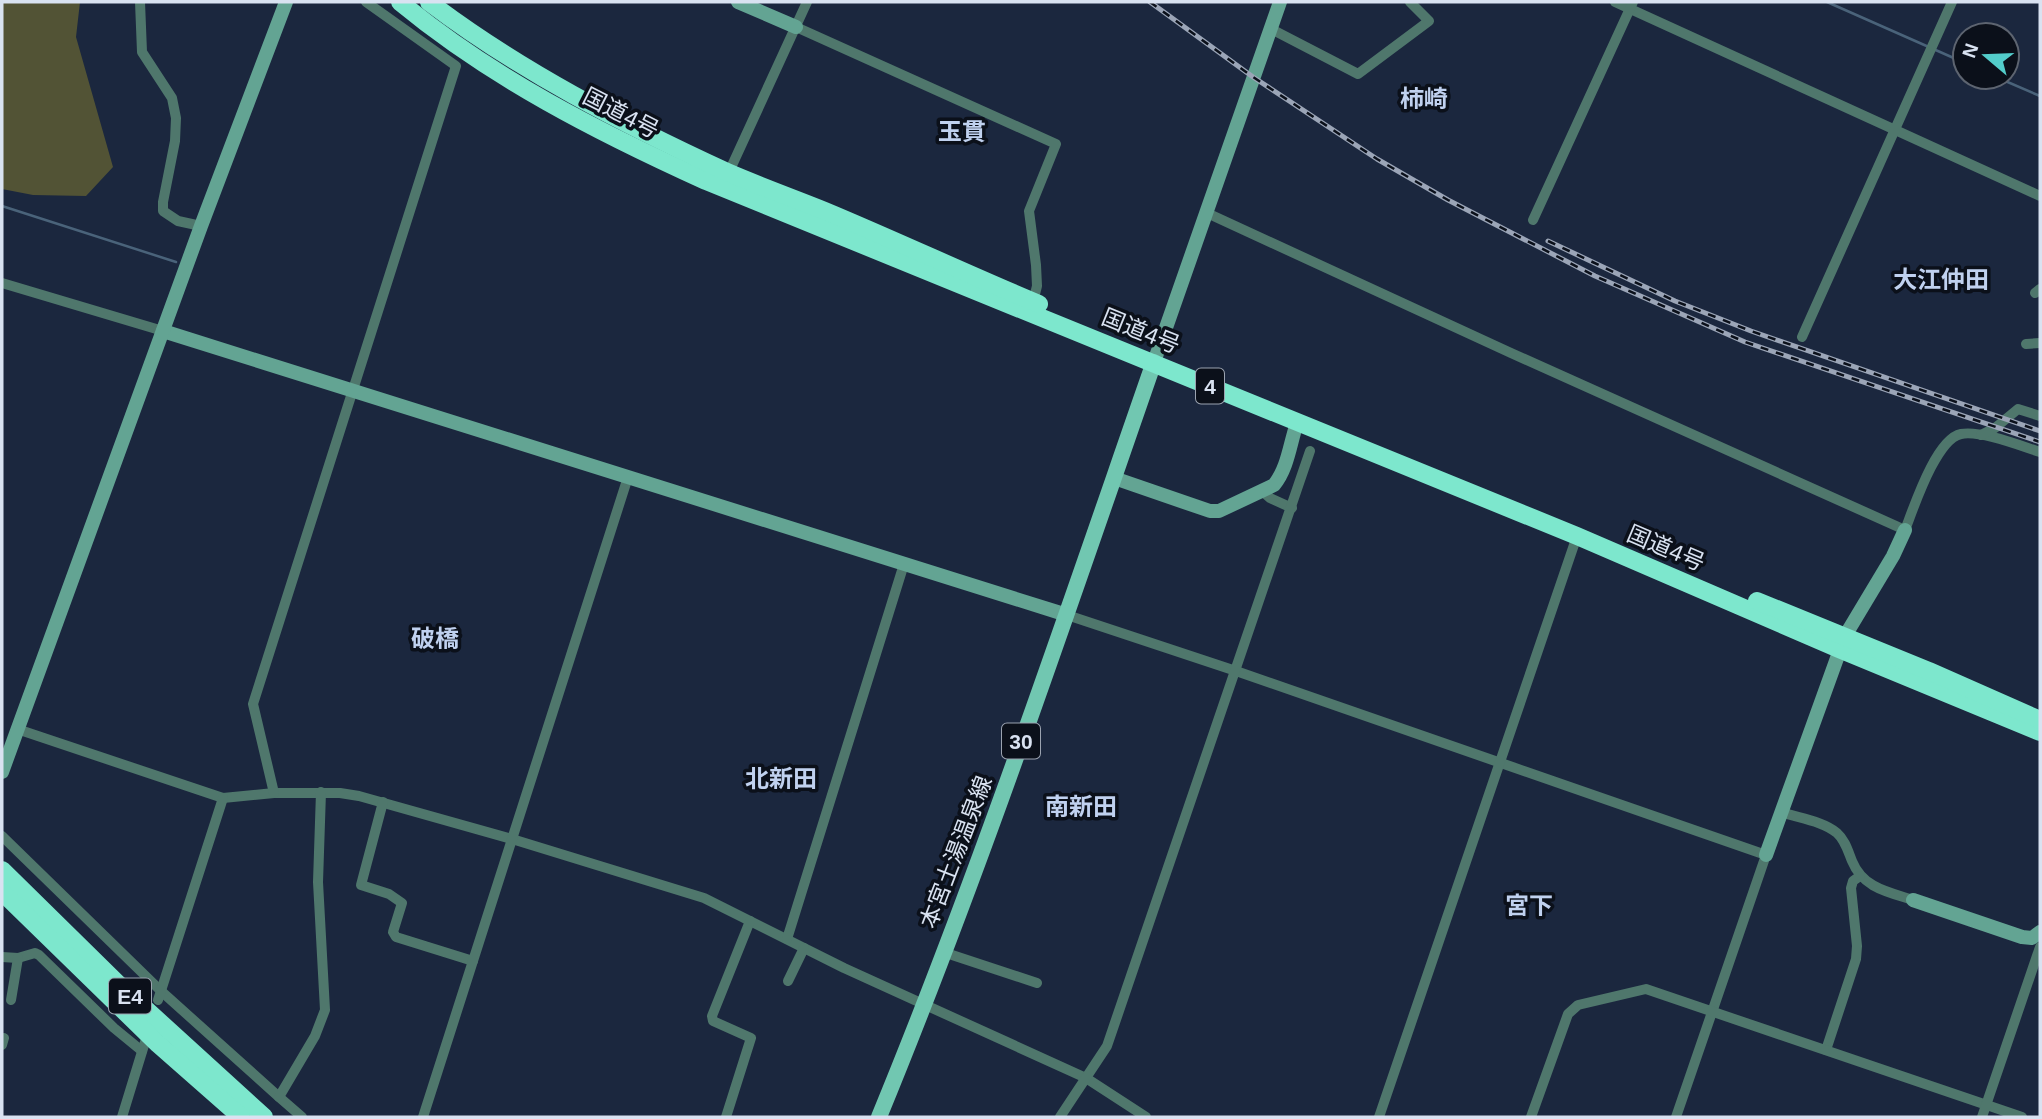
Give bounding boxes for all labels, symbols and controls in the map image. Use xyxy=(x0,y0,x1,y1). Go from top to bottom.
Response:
north arrow xyxy=(1951,21,2021,91)
text: N xyxy=(1958,41,1983,61)
street label: 国道4号 xyxy=(579,83,663,143)
district label: 柿崎 xyxy=(1400,85,1448,112)
district label: 玉貫 xyxy=(938,118,986,145)
district label: 大江仲田 xyxy=(1893,266,1989,293)
street label: 国道4号 xyxy=(1098,304,1184,358)
road number: 4 xyxy=(1196,368,1224,404)
street label: 国道4号 xyxy=(1623,520,1709,576)
district label: 破橋 xyxy=(411,625,459,652)
road number: 30 xyxy=(1002,724,1040,758)
district label: 北新田 xyxy=(745,765,817,792)
street label: 本宮土湯温泉線 xyxy=(915,772,997,932)
district label: 南新田 xyxy=(1045,793,1117,820)
district label: 宮下 xyxy=(1505,892,1553,919)
road number: E4 xyxy=(109,978,151,1014)

